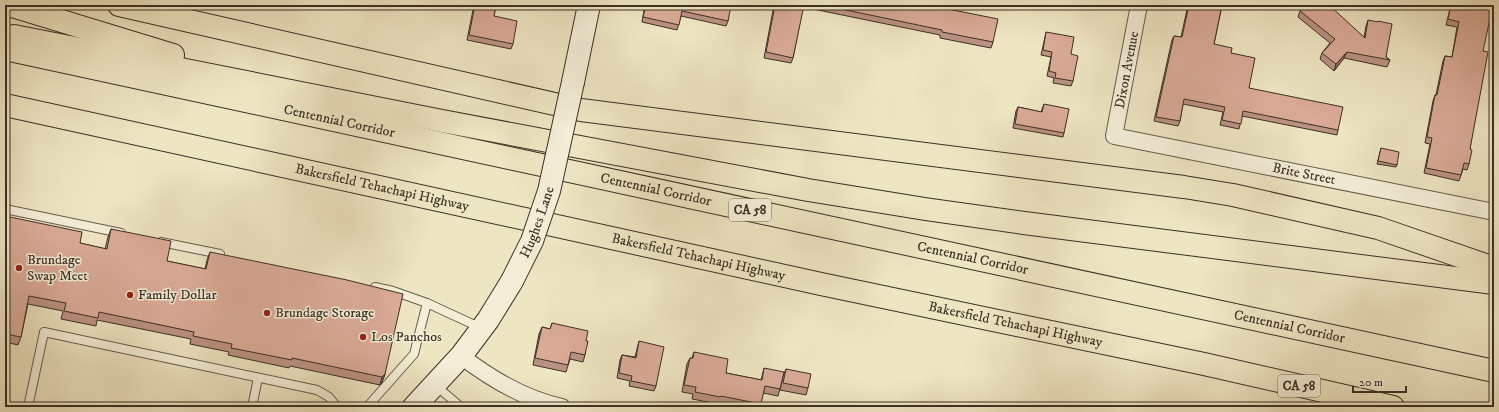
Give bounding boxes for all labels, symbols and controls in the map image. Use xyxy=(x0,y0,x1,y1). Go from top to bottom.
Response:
street label: Dixon Avenue xyxy=(1111,30,1143,110)
street label: Centennial Corridor xyxy=(282,101,397,142)
street label: Brite Street xyxy=(1271,159,1338,189)
street label: Bakersfield Tehachapi Highway xyxy=(293,160,471,216)
street label: Centennial Corridor xyxy=(599,169,714,211)
street label: Hughes Lane xyxy=(516,185,559,261)
road number: CA 58 xyxy=(729,199,771,221)
street label: Bakersfield Tehachapi Highway xyxy=(610,229,787,285)
street label: Centennial Corridor xyxy=(915,237,1031,279)
place label: Brundage Swap Meet xyxy=(27,251,88,285)
marker: Brundage Swap Meet xyxy=(14,263,24,273)
place label: Family Dollar xyxy=(138,286,217,304)
marker: Family Dollar xyxy=(125,290,135,300)
street label: Bakersfield Tehachapi Highway xyxy=(927,298,1104,352)
place label: Brundage Storage xyxy=(275,304,374,322)
street label: Centennial Corridor xyxy=(1232,306,1347,348)
marker: Brundage Storage xyxy=(262,308,272,318)
place label: Los Panchos xyxy=(371,328,442,346)
marker: Los Panchos xyxy=(358,332,368,342)
scale bar xyxy=(1353,368,1406,394)
road number: CA 58 xyxy=(1278,375,1320,397)
text: 20 m xyxy=(1359,375,1383,390)

